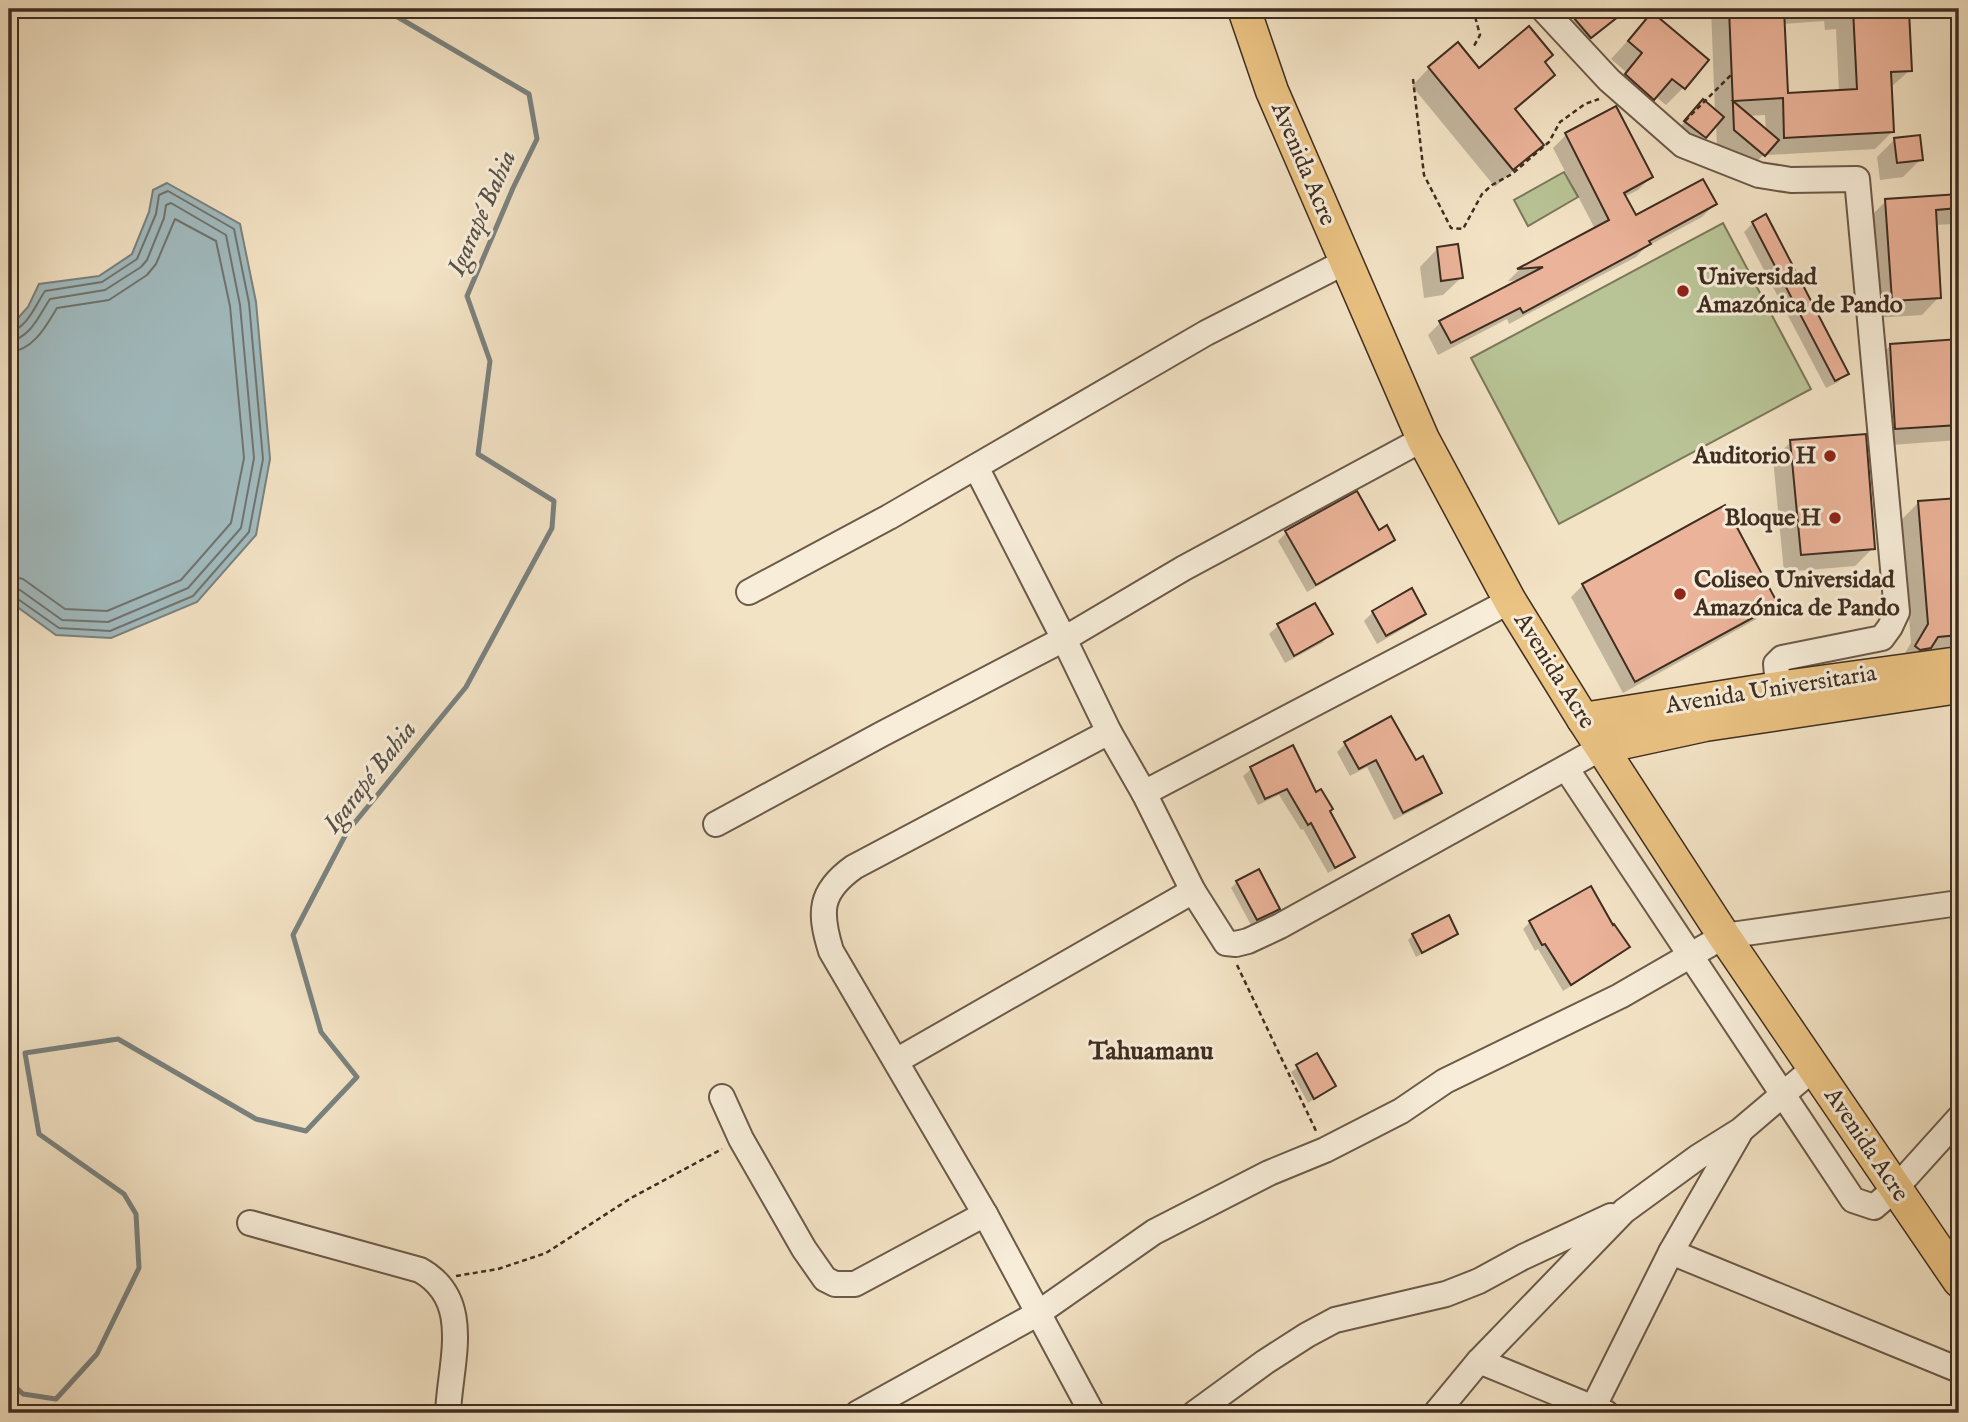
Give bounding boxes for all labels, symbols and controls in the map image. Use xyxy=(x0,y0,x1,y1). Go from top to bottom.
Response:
street label: Avenida Acre xyxy=(1263,97,1343,230)
water label: Igarapé Bahia xyxy=(439,145,525,282)
place label: Universidad Amazónica de Pando xyxy=(1696,262,1903,321)
marker: Universidad Amazónica de Pando xyxy=(1675,283,1691,299)
place label: Auditorio H xyxy=(1692,441,1816,472)
marker: Auditorio H xyxy=(1822,448,1838,464)
place label: Bloque H xyxy=(1725,503,1821,534)
marker: Bloque H xyxy=(1827,510,1843,526)
place label: Coliseo Universidad Amazónica de Pando xyxy=(1693,565,1900,624)
marker: Coliseo Universidad Amazónica de Pando xyxy=(1672,586,1688,602)
street label: Avenida Acre xyxy=(1506,606,1602,735)
street label: Avenida Universitaria xyxy=(1662,658,1879,722)
water label: Igarapé Bahia xyxy=(315,714,425,841)
district label: Tahuamanu xyxy=(1087,1035,1214,1068)
street label: Avenida Acre xyxy=(1816,1081,1916,1208)

